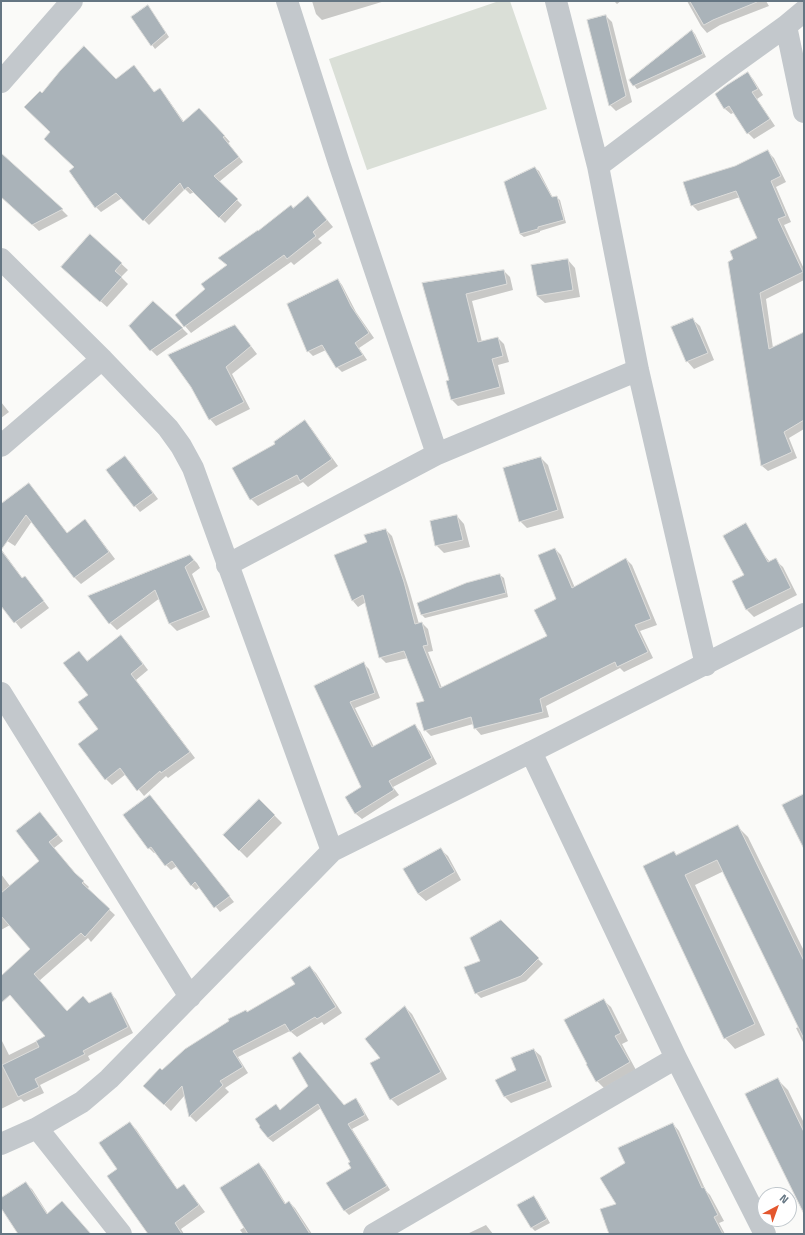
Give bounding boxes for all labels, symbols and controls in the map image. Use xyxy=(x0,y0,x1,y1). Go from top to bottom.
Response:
north arrow xyxy=(757,1187,797,1227)
text: N xyxy=(776,1190,792,1207)

